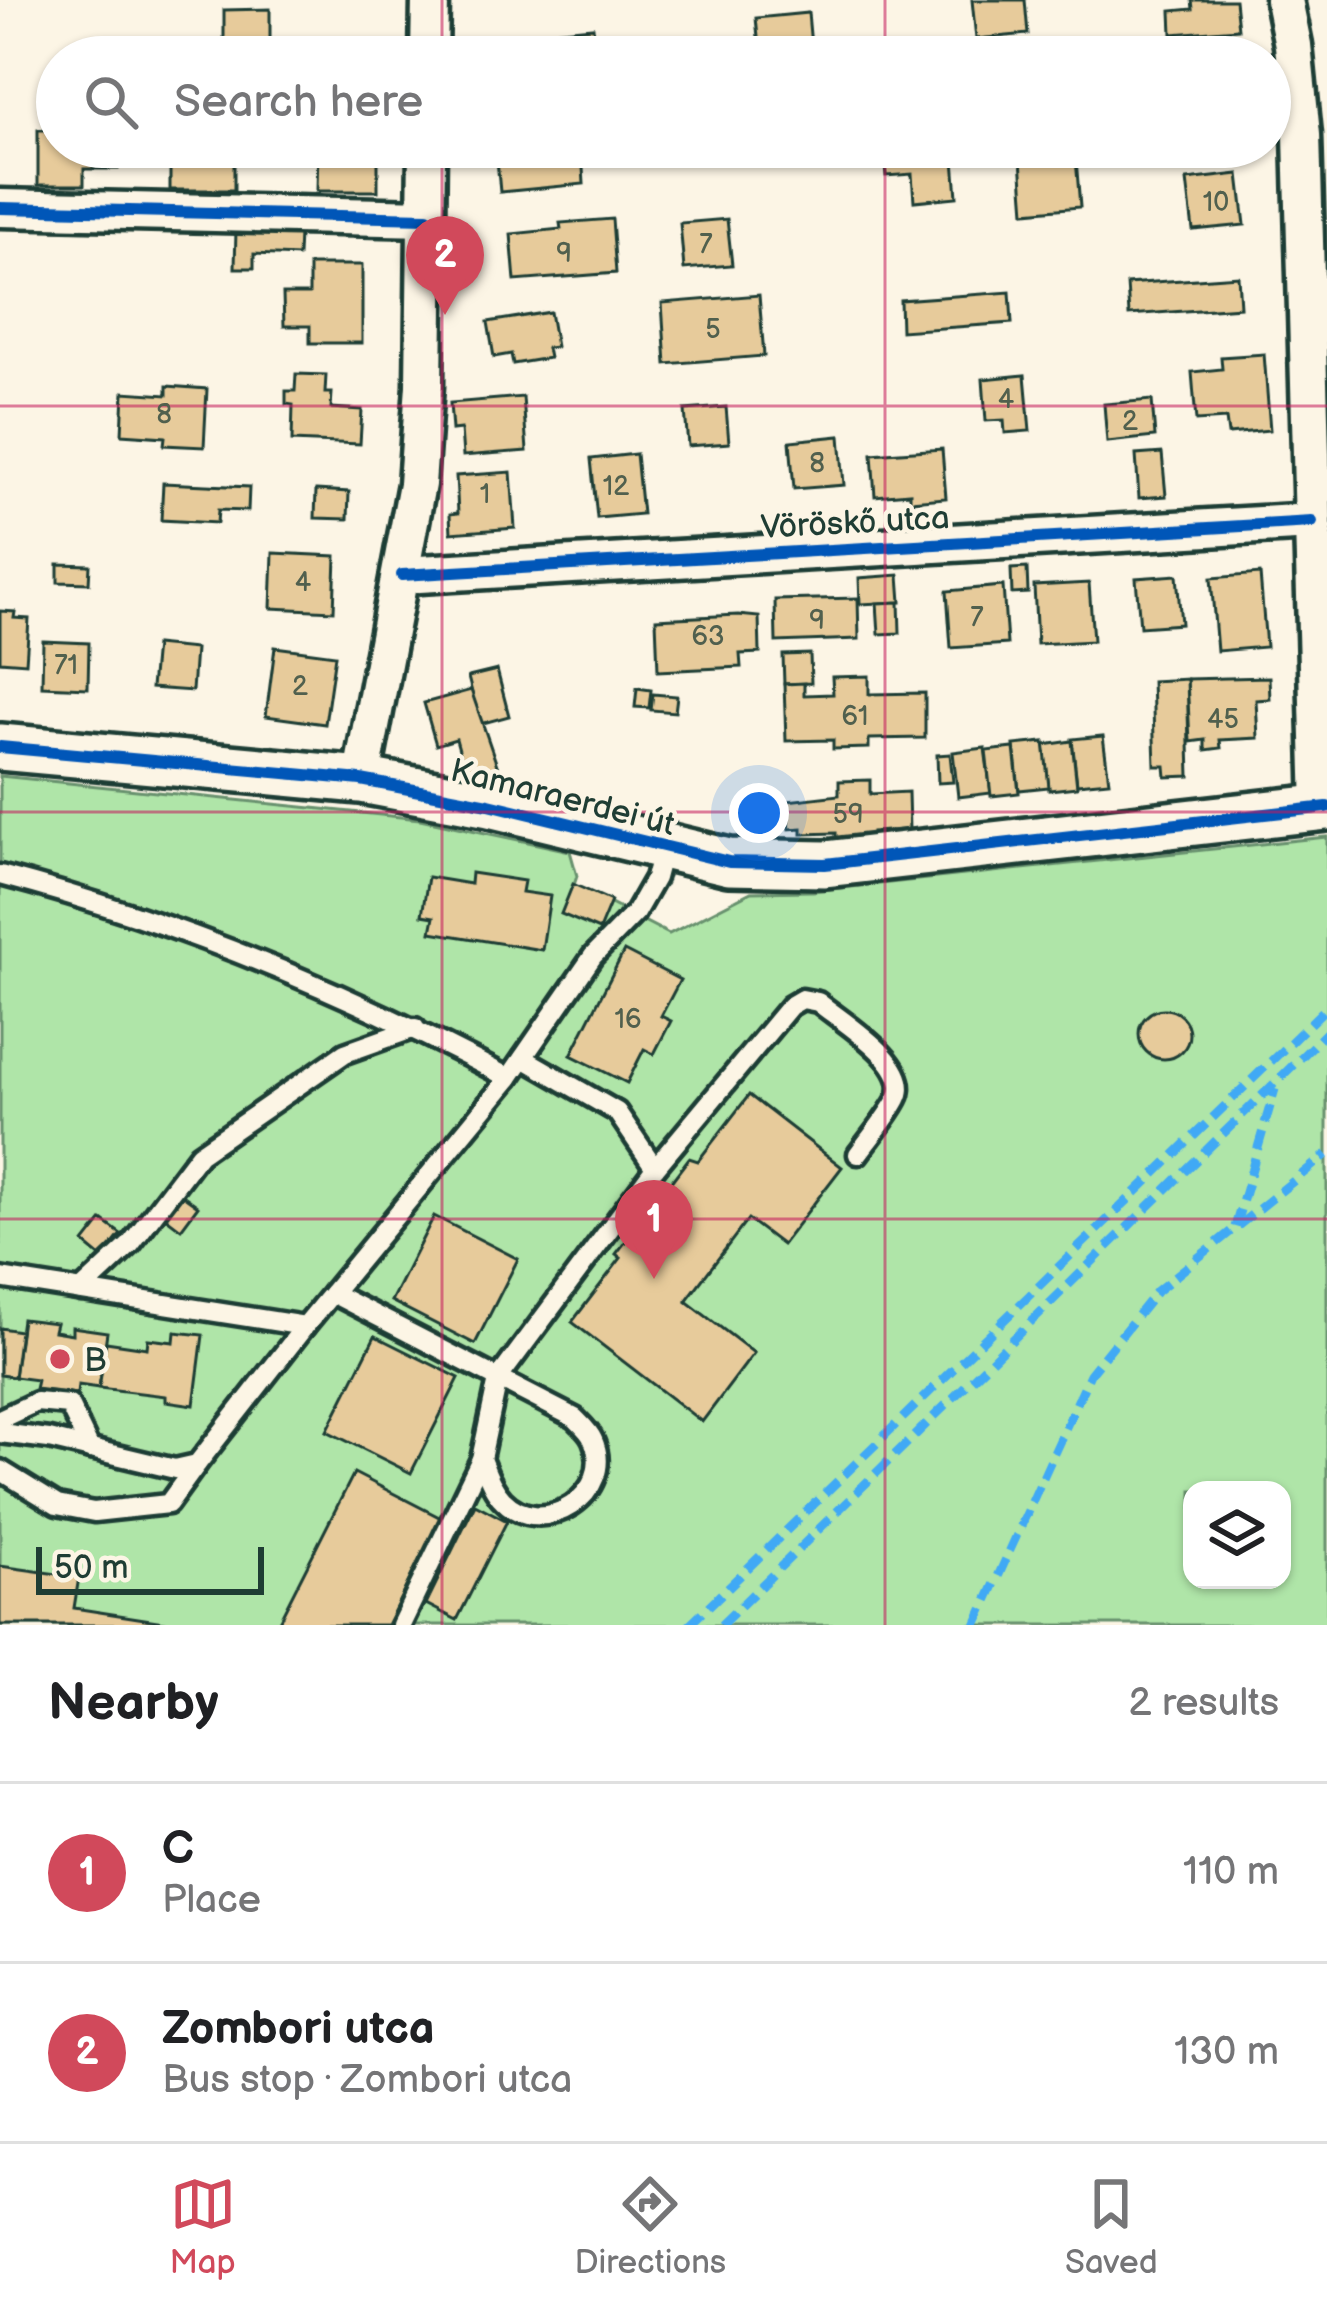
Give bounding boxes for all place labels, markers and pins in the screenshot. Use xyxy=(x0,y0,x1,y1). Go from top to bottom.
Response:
pin: 2 xyxy=(406,216,484,315)
pin: 1 xyxy=(615,1180,693,1279)
place label: B xyxy=(84,1341,107,1381)
marker: B xyxy=(47,1346,73,1372)

